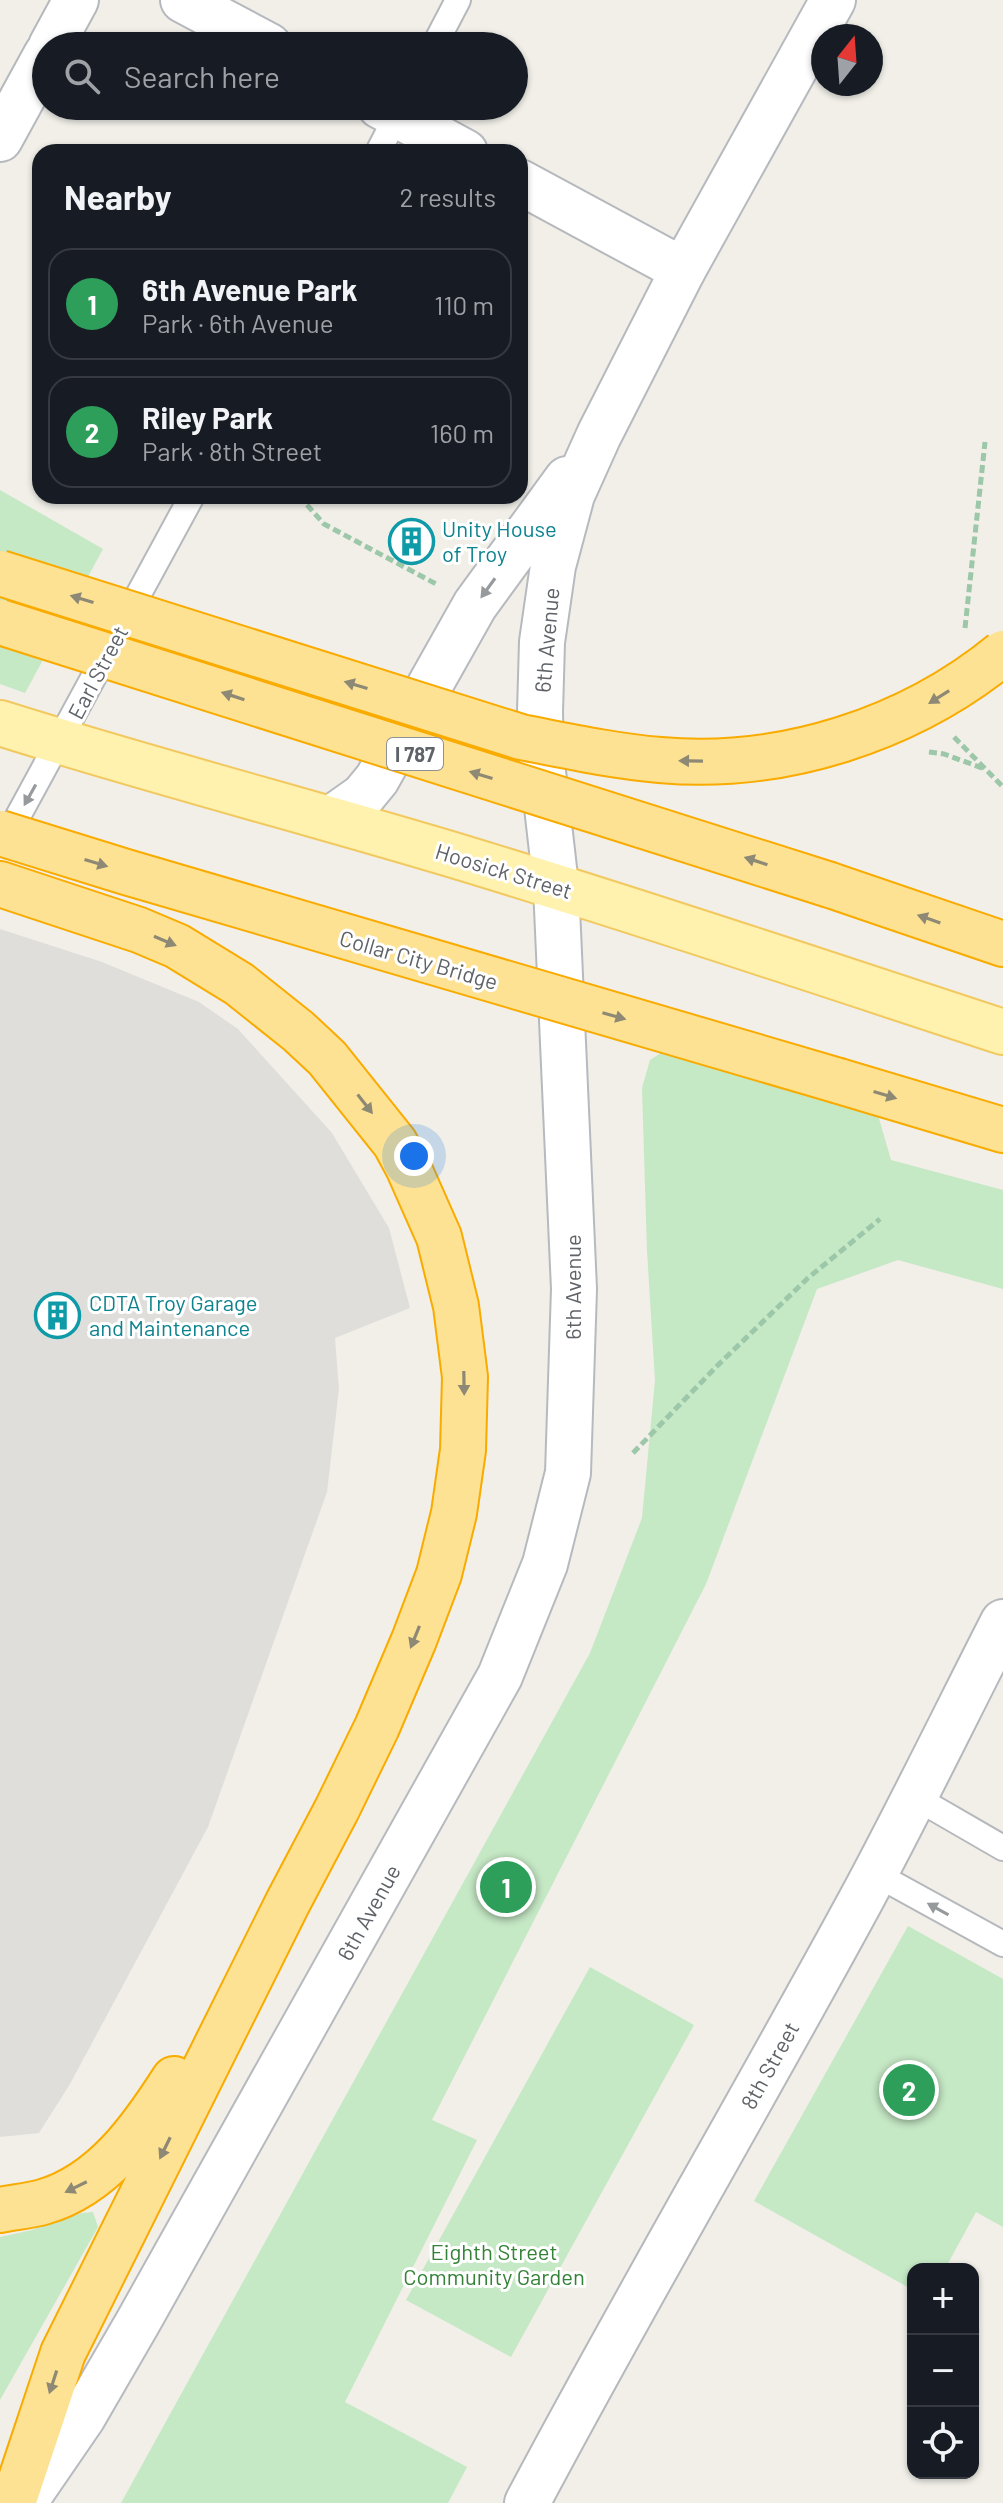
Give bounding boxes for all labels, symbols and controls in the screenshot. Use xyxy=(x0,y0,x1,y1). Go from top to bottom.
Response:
north arrow xyxy=(811,24,883,96)
search box xyxy=(32,32,528,120)
icon: search xyxy=(60,54,104,98)
text: Search here xyxy=(124,58,280,94)
text: Nearby xyxy=(64,176,172,217)
text: 2 results xyxy=(400,181,496,212)
text: 6th Avenue Park xyxy=(142,271,358,307)
text: 1 xyxy=(87,289,97,320)
text: 110 m xyxy=(434,289,494,320)
text: Park · 6th Avenue xyxy=(142,307,334,338)
text: Riley Park xyxy=(142,399,273,435)
text: 2 xyxy=(85,417,99,448)
text: 160 m xyxy=(430,417,494,448)
text: Park · 8th Street xyxy=(142,435,322,466)
place label: Unity House of Troy xyxy=(442,515,557,566)
building icon: Unity House of Troy xyxy=(387,517,435,565)
one-way arrow xyxy=(480,578,496,599)
street label: 6th Avenue xyxy=(528,586,564,694)
one-way arrow xyxy=(69,592,93,605)
street label: Earl Street xyxy=(62,621,132,723)
one-way arrow xyxy=(344,678,368,691)
one-way arrow xyxy=(221,689,245,702)
one-way arrow xyxy=(928,689,950,703)
road number: I 787 xyxy=(387,738,443,770)
one-way arrow xyxy=(678,754,703,767)
one-way arrow xyxy=(469,768,493,780)
one-way arrow xyxy=(23,784,37,806)
street label: Hoosick Street xyxy=(433,837,575,903)
one-way arrow xyxy=(744,854,768,867)
one-way arrow xyxy=(84,857,108,870)
one-way arrow xyxy=(917,912,941,924)
street label: Collar City Bridge xyxy=(337,924,501,994)
one-way arrow xyxy=(153,935,177,948)
one-way arrow xyxy=(602,1010,626,1023)
one-way arrow xyxy=(873,1090,897,1102)
one-way arrow xyxy=(357,1094,373,1114)
your location xyxy=(394,1136,434,1176)
street label: 6th Avenue xyxy=(559,1234,585,1340)
place label: CDTA Troy Garage and Maintenance xyxy=(89,1289,257,1340)
building icon: CDTA Troy Garage and Maintenance xyxy=(34,1291,82,1339)
one-way arrow xyxy=(458,1371,470,1396)
one-way arrow xyxy=(408,1625,421,1649)
pin: 1 xyxy=(480,1857,532,1917)
street label: 6th Avenue xyxy=(331,1860,405,1964)
one-way arrow xyxy=(927,1902,949,1916)
street label: 8th Street xyxy=(734,2017,804,2113)
pin: 2 xyxy=(883,2060,935,2120)
one-way arrow xyxy=(159,2136,172,2159)
one-way arrow xyxy=(64,2180,87,2193)
park label: Eighth Street Community Garden xyxy=(403,2238,585,2289)
map controls xyxy=(907,2263,979,2479)
button: + xyxy=(907,2263,979,2335)
button: − xyxy=(907,2335,979,2407)
one-way arrow xyxy=(47,2370,59,2394)
button: locate xyxy=(907,2407,979,2479)

